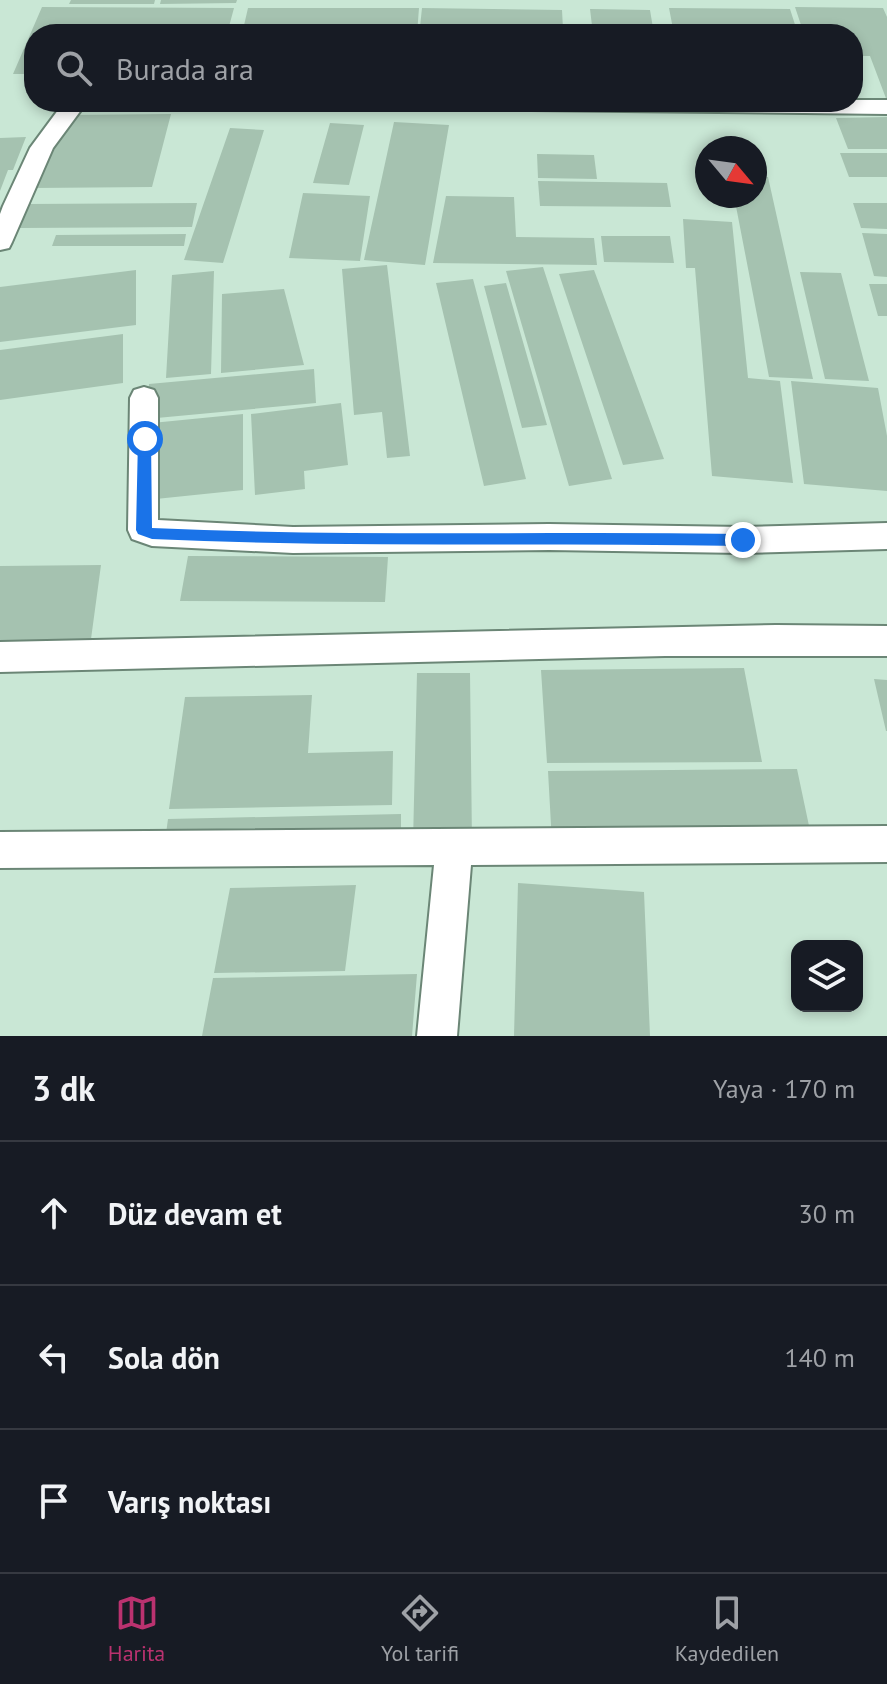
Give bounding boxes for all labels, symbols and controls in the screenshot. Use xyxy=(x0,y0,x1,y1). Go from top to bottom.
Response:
search box xyxy=(24,24,863,112)
icon: search xyxy=(52,46,96,90)
text: Burada ara xyxy=(116,49,254,88)
north arrow xyxy=(695,136,767,208)
route start xyxy=(127,421,163,457)
route end xyxy=(725,522,761,558)
map controls xyxy=(791,940,863,1012)
button: layers xyxy=(791,940,863,1012)
text: 3 dk xyxy=(32,1066,95,1110)
text: Yaya · 170 m xyxy=(713,1072,855,1105)
icon: ahead xyxy=(32,1191,76,1235)
text: Düz devam et xyxy=(108,1194,282,1233)
text: 30 m xyxy=(799,1197,855,1230)
icon: left xyxy=(32,1335,76,1379)
text: Sola dön xyxy=(108,1338,220,1377)
text: 140 m xyxy=(784,1341,855,1374)
icon: arrive xyxy=(32,1479,76,1523)
text: Varış noktası xyxy=(108,1482,271,1521)
tab: Harita xyxy=(108,1591,165,1667)
tab: Yol tarifi xyxy=(381,1591,459,1667)
tab: Kaydedilen xyxy=(675,1591,779,1667)

